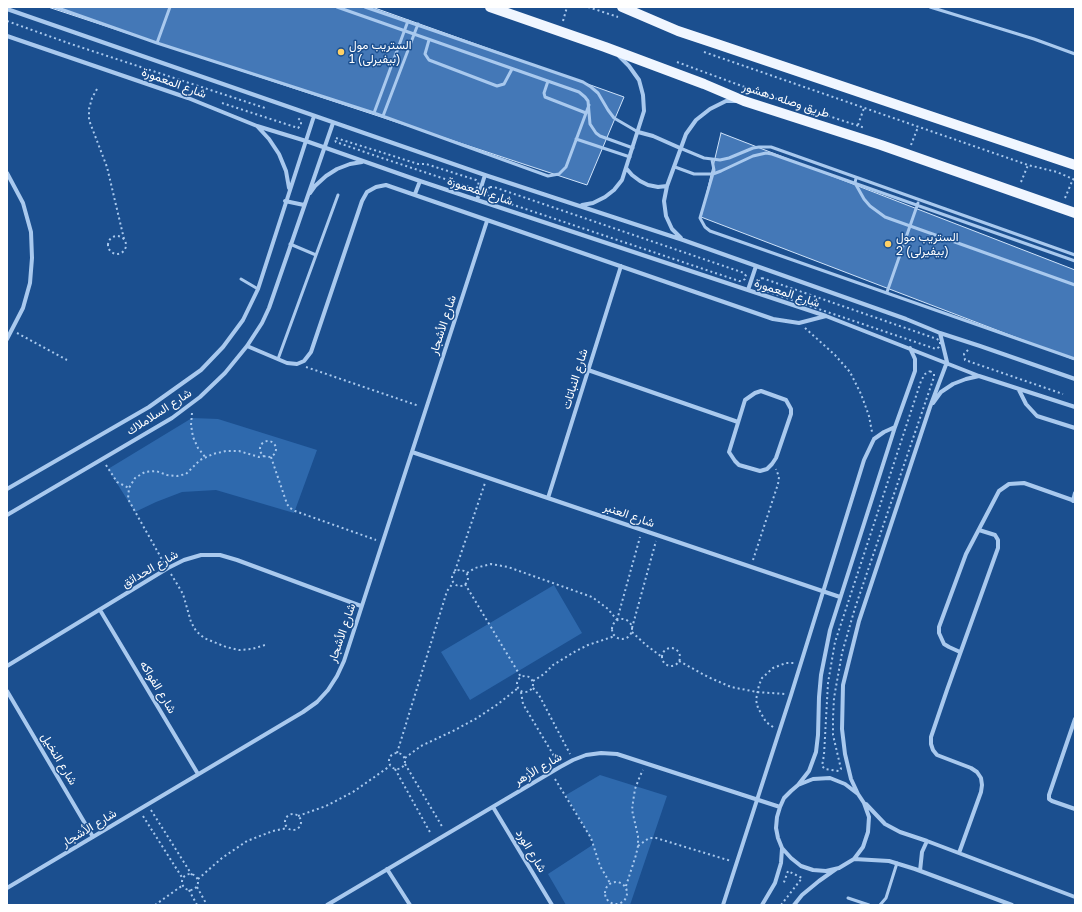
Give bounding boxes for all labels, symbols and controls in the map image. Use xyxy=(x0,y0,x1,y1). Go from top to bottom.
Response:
place label: الستريب مول 1 (بيفيرلى) xyxy=(349,38,412,66)
marker: الستريب مول 1 (بيفيرلى) xyxy=(336,47,346,57)
street label: شارع المعمورة xyxy=(140,65,208,101)
street label: طريق وصله دهشور xyxy=(741,79,831,121)
street label: شارع المعمورة xyxy=(445,174,515,208)
place label: الستريب مول 2 (بيفيرلى) xyxy=(896,230,959,258)
marker: الستريب مول 2 (بيفيرلى) xyxy=(883,239,893,249)
street label: شارع المعمورة xyxy=(752,276,822,310)
street label: شارع الأشجار xyxy=(427,293,459,357)
street label: شارع النباتات xyxy=(559,347,591,411)
street label: شارع السلاملاك xyxy=(124,386,194,438)
street label: شارع العنبر xyxy=(602,500,656,530)
street label: شارع الحدائق xyxy=(119,547,181,591)
street label: شارع الأشجار xyxy=(325,602,359,664)
street label: شارع الفواكه xyxy=(137,658,179,716)
street label: شارع النخيل xyxy=(38,730,80,788)
street label: شارع الأزهر xyxy=(512,750,564,788)
street label: شارع الأشجار xyxy=(59,806,119,850)
street label: شارع الورد xyxy=(513,827,549,875)

